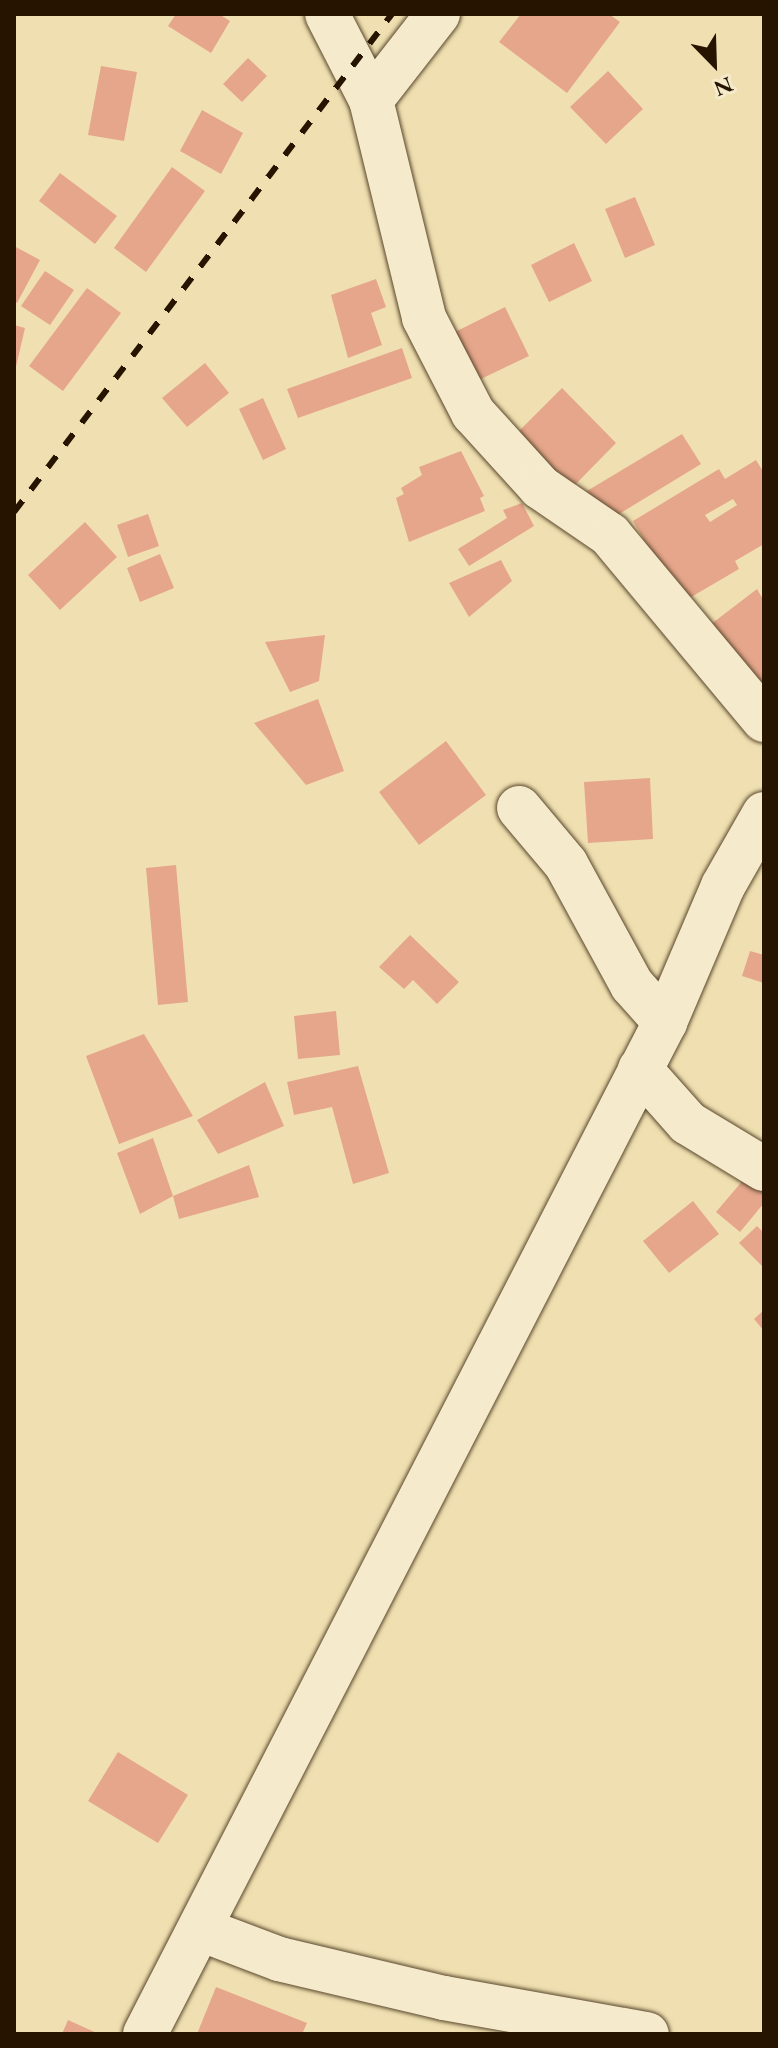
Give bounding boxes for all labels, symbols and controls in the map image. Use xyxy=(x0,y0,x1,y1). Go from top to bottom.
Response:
north arrow xyxy=(674,24,754,104)
text: N xyxy=(710,70,737,103)

